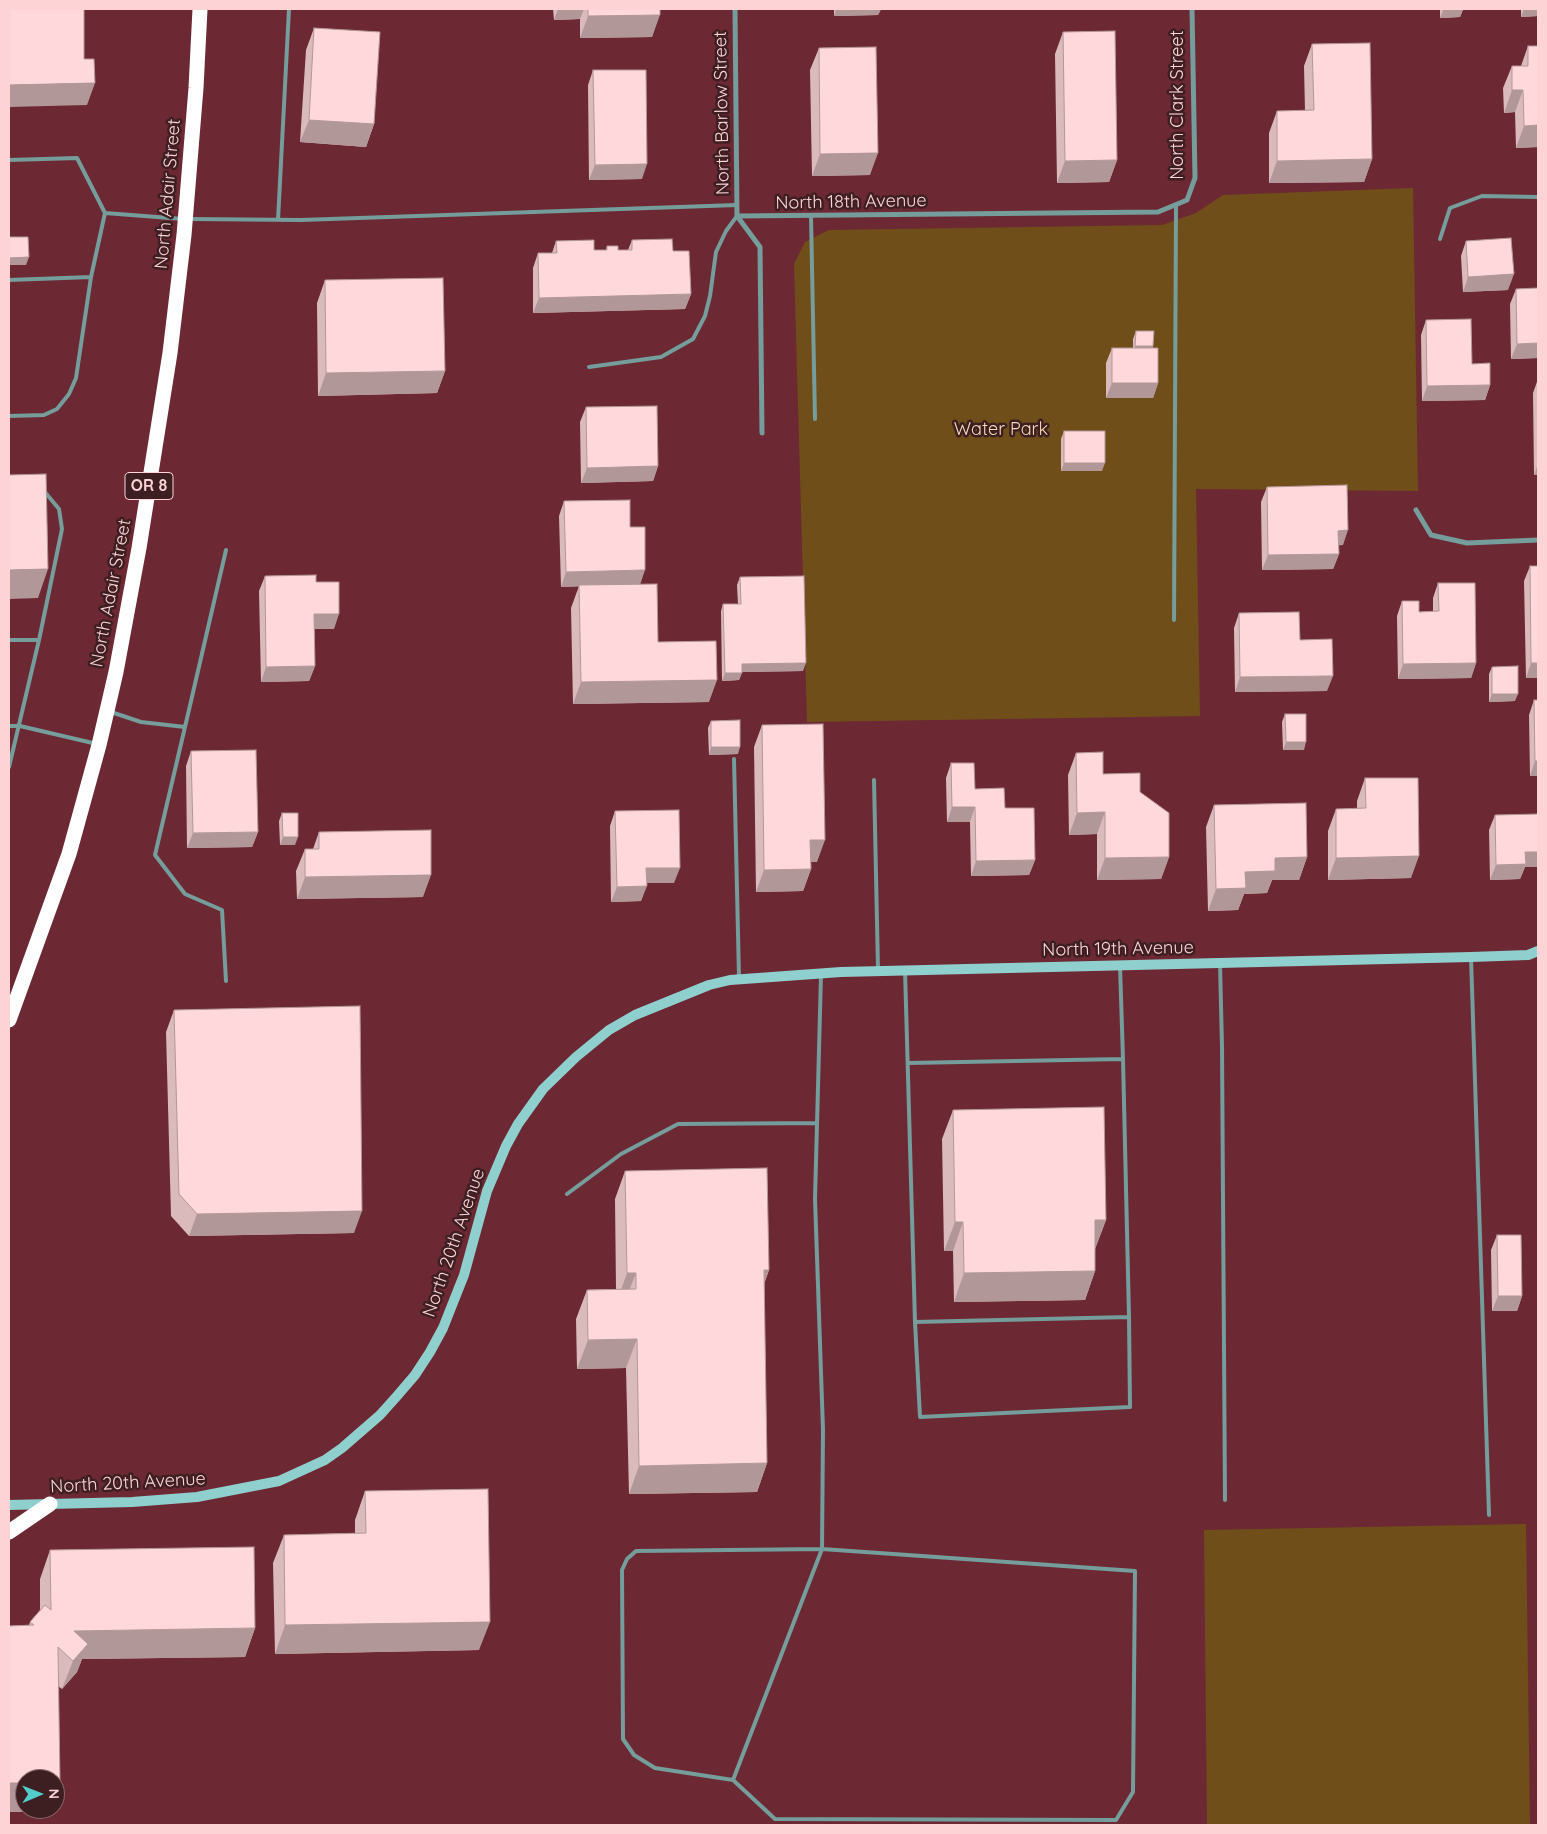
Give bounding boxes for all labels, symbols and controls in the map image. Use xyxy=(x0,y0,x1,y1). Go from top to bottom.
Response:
street label: North Clark Street xyxy=(1167,30,1189,180)
street label: North Barlow Street xyxy=(710,31,734,195)
street label: North Adair Street xyxy=(151,118,185,270)
street label: North 18th Avenue xyxy=(775,190,927,214)
park label: Water Park xyxy=(954,419,1048,441)
road number: OR 8 xyxy=(125,472,173,500)
street label: North Adair Street xyxy=(86,517,136,669)
street label: North 19th Avenue xyxy=(1042,937,1194,961)
street label: North 20th Avenue xyxy=(418,1166,490,1320)
street label: North 20th Avenue xyxy=(50,1468,206,1498)
north arrow xyxy=(15,1769,65,1819)
text: N xyxy=(45,1788,63,1799)

